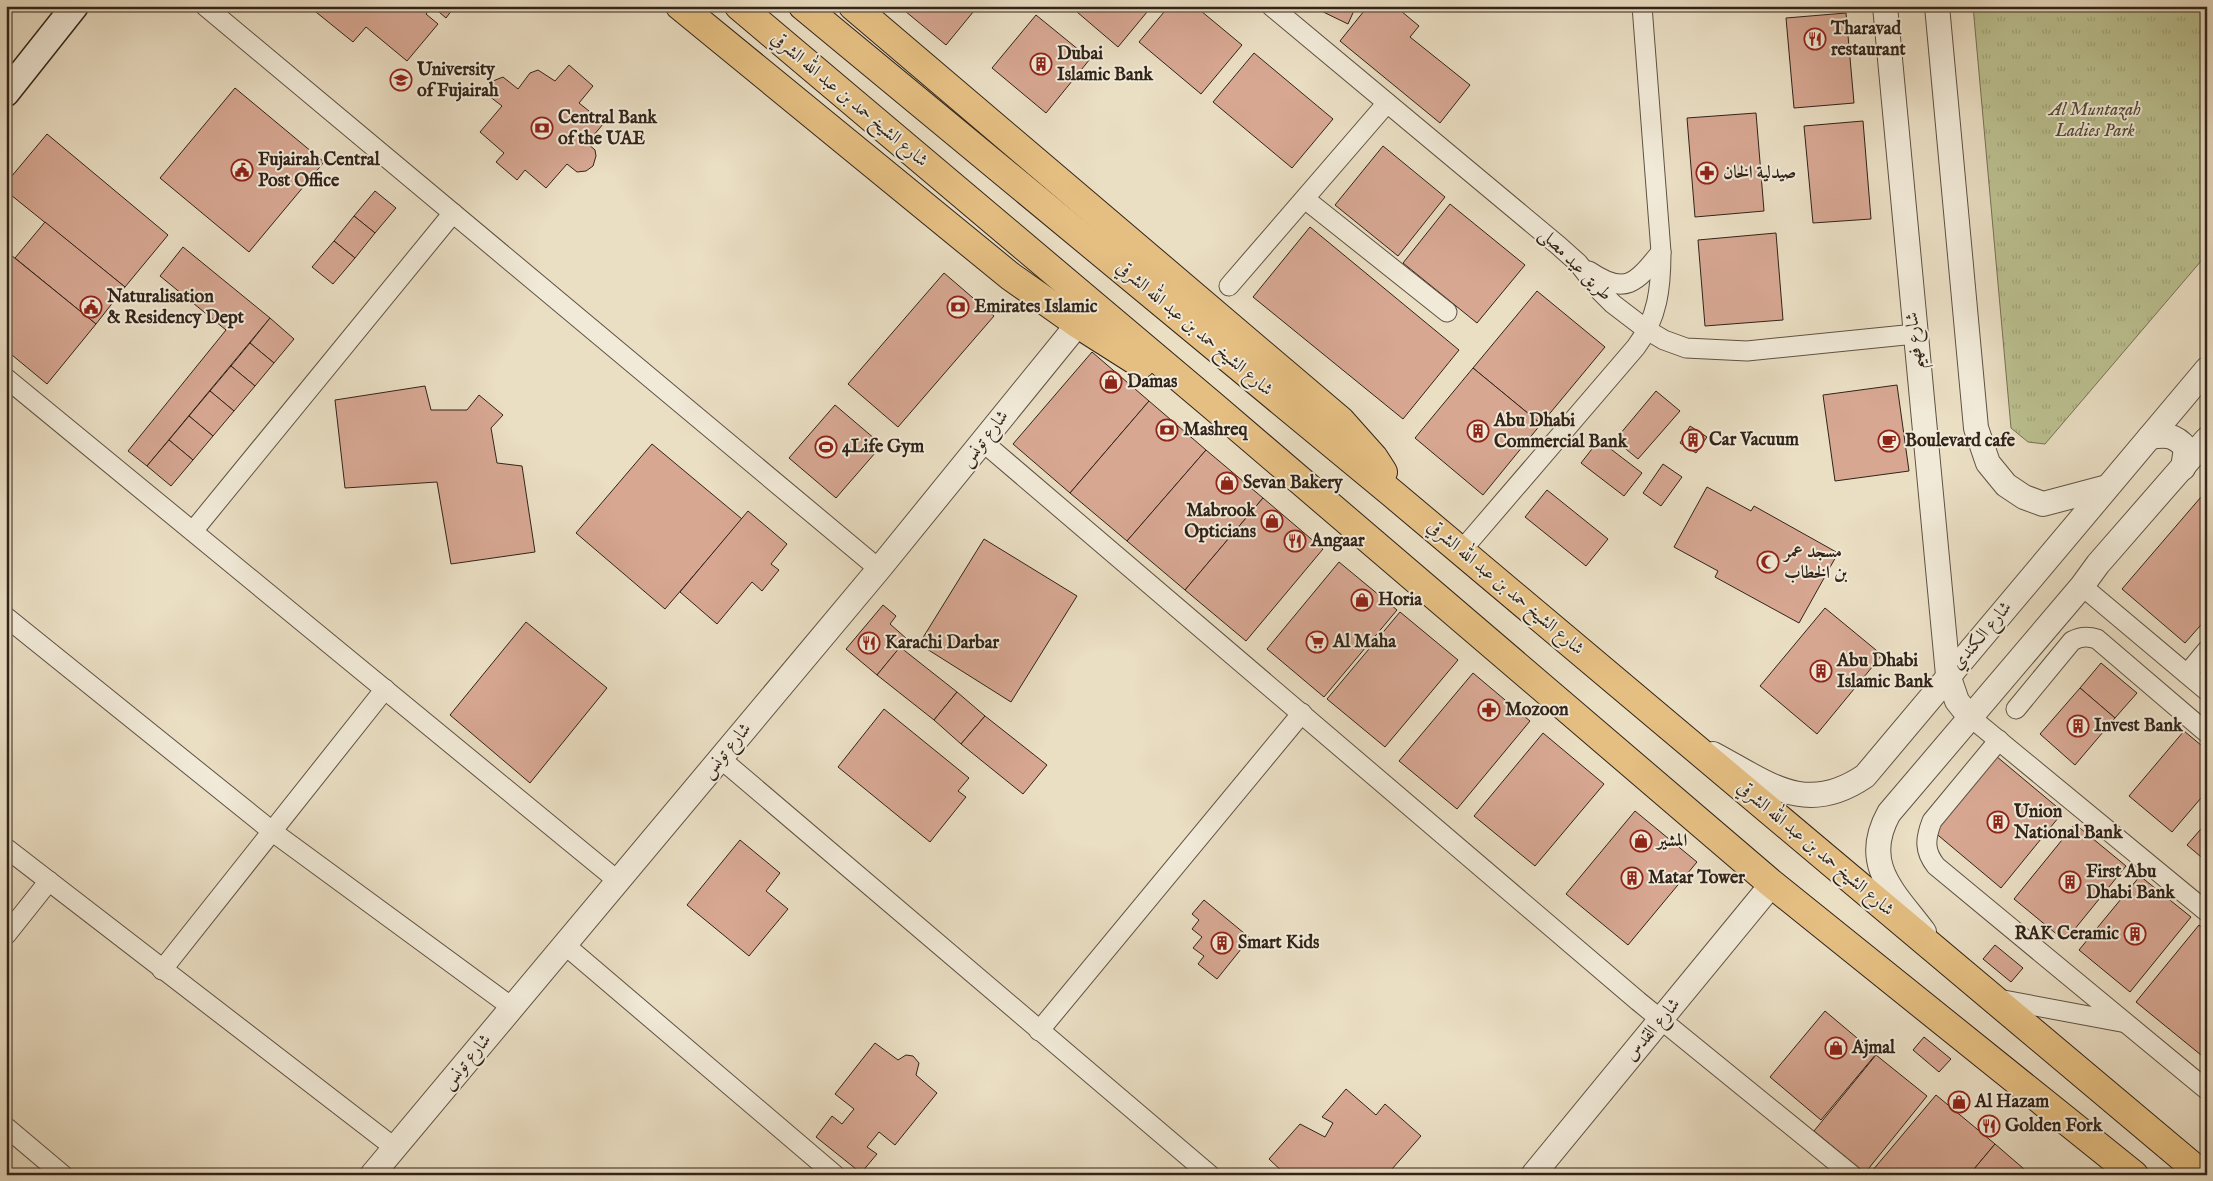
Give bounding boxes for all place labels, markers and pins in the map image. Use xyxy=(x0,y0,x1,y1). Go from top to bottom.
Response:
place label: Tharavad restaurant xyxy=(1830,18,1906,62)
restaurant icon: Tharavad restaurant xyxy=(1803,27,1827,51)
place label: Dubai Islamic Bank xyxy=(1057,43,1154,87)
building icon: Dubai Islamic Bank xyxy=(1029,52,1053,76)
place label: University of Fujairah xyxy=(416,59,499,103)
school or university icon: University of Fujairah xyxy=(389,68,413,92)
place label: Central Bank of the UAE xyxy=(558,107,658,151)
bank icon: Central Bank of the UAE xyxy=(530,116,554,140)
place label: Fujairah Central Post Office xyxy=(258,149,381,193)
public building icon: Fujairah Central Post Office xyxy=(230,158,254,182)
pharmacy icon: صيدلية الخان xyxy=(1695,161,1719,185)
place label: صيدلية الخان xyxy=(1723,162,1796,185)
place label: Naturalisation & Residency Dept xyxy=(106,286,245,330)
public building icon: Naturalisation & Residency Dept xyxy=(79,295,103,319)
bank icon: Emirates Islamic xyxy=(946,295,970,319)
place label: Emirates Islamic xyxy=(974,296,1098,319)
shop icon: Damas xyxy=(1099,370,1123,394)
place label: Damas xyxy=(1127,371,1178,394)
place label: Abu Dhabi Commercial Bank xyxy=(1493,410,1629,454)
bank icon: Mashreq xyxy=(1155,418,1179,442)
place label: Mashreq xyxy=(1183,419,1248,442)
building icon: Abu Dhabi Commercial Bank xyxy=(1466,419,1490,443)
building icon: Car Vacuum xyxy=(1681,428,1705,452)
place label: Car Vacuum xyxy=(1709,429,1799,452)
cafe icon: Boulevard cafe xyxy=(1877,429,1901,453)
place label: Boulevard cafe xyxy=(1905,430,2016,453)
sports icon: 4Life Gym xyxy=(814,435,838,459)
place label: 4Life Gym xyxy=(842,436,924,459)
shop icon: Sevan Bakery xyxy=(1215,471,1239,495)
place label: Sevan Bakery xyxy=(1243,472,1344,495)
place label: Mabrook Opticians xyxy=(1184,500,1257,544)
shop icon: Mabrook Opticians xyxy=(1260,509,1284,533)
restaurant icon: Angaar xyxy=(1283,529,1307,553)
place label: Angaar xyxy=(1310,530,1365,553)
place label: مسجد عمر بن الخطاب xyxy=(1782,541,1848,585)
mosque icon: مسجد عمر بن الخطاب xyxy=(1756,550,1780,574)
shop icon: Horia xyxy=(1350,588,1374,612)
place label: Horia xyxy=(1378,589,1423,612)
supermarket icon: Al Maha xyxy=(1305,630,1329,654)
restaurant icon: Karachi Darbar xyxy=(857,631,881,655)
place label: Al Maha xyxy=(1332,631,1397,654)
place label: Karachi Darbar xyxy=(885,632,999,655)
place label: Abu Dhabi Islamic Bank xyxy=(1836,650,1934,694)
building icon: Abu Dhabi Islamic Bank xyxy=(1809,659,1833,683)
pharmacy icon: Mozoon xyxy=(1477,698,1501,722)
place label: Mozoon xyxy=(1505,699,1569,722)
building icon: Invest Bank xyxy=(2066,714,2090,738)
place label: Invest Bank xyxy=(2094,715,2184,738)
place label: Union National Bank xyxy=(2013,801,2124,845)
building icon: Union National Bank xyxy=(1986,810,2010,834)
shop icon: المشير xyxy=(1629,829,1653,853)
place label: المشير xyxy=(1655,830,1687,853)
place label: First Abu Dhabi Bank xyxy=(2086,861,2176,905)
building icon: Matar Tower xyxy=(1620,866,1644,890)
place label: Matar Tower xyxy=(1648,867,1745,890)
building icon: First Abu Dhabi Bank xyxy=(2058,870,2082,894)
building icon: RAK Ceramic xyxy=(2123,922,2147,946)
place label: RAK Ceramic xyxy=(2014,923,2119,946)
building icon: Smart Kids xyxy=(1210,931,1234,955)
place label: Smart Kids xyxy=(1238,932,1320,955)
shop icon: Ajmal xyxy=(1824,1036,1848,1060)
place label: Ajmal xyxy=(1851,1037,1896,1060)
shop icon: Al Hazam xyxy=(1947,1090,1971,1114)
place label: Al Hazam xyxy=(1974,1091,2049,1114)
restaurant icon: Golden Fork xyxy=(1977,1114,2001,1138)
place label: Golden Fork xyxy=(2005,1115,2104,1138)

